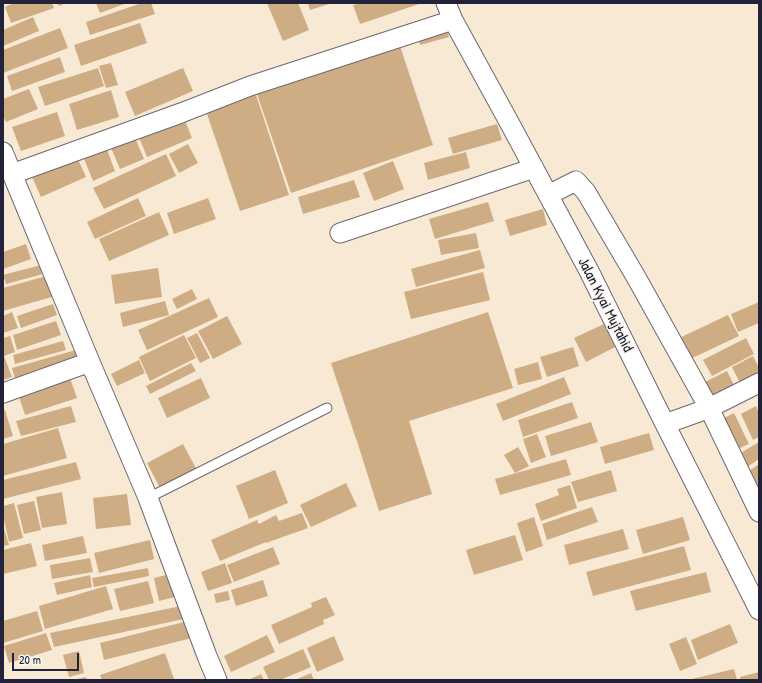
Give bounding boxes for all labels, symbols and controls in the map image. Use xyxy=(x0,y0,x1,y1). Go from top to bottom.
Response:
street label: Jalan Kyai Mujtahid xyxy=(574,255,636,355)
scale bar xyxy=(14,645,81,671)
text: 20 m xyxy=(19,651,41,668)

